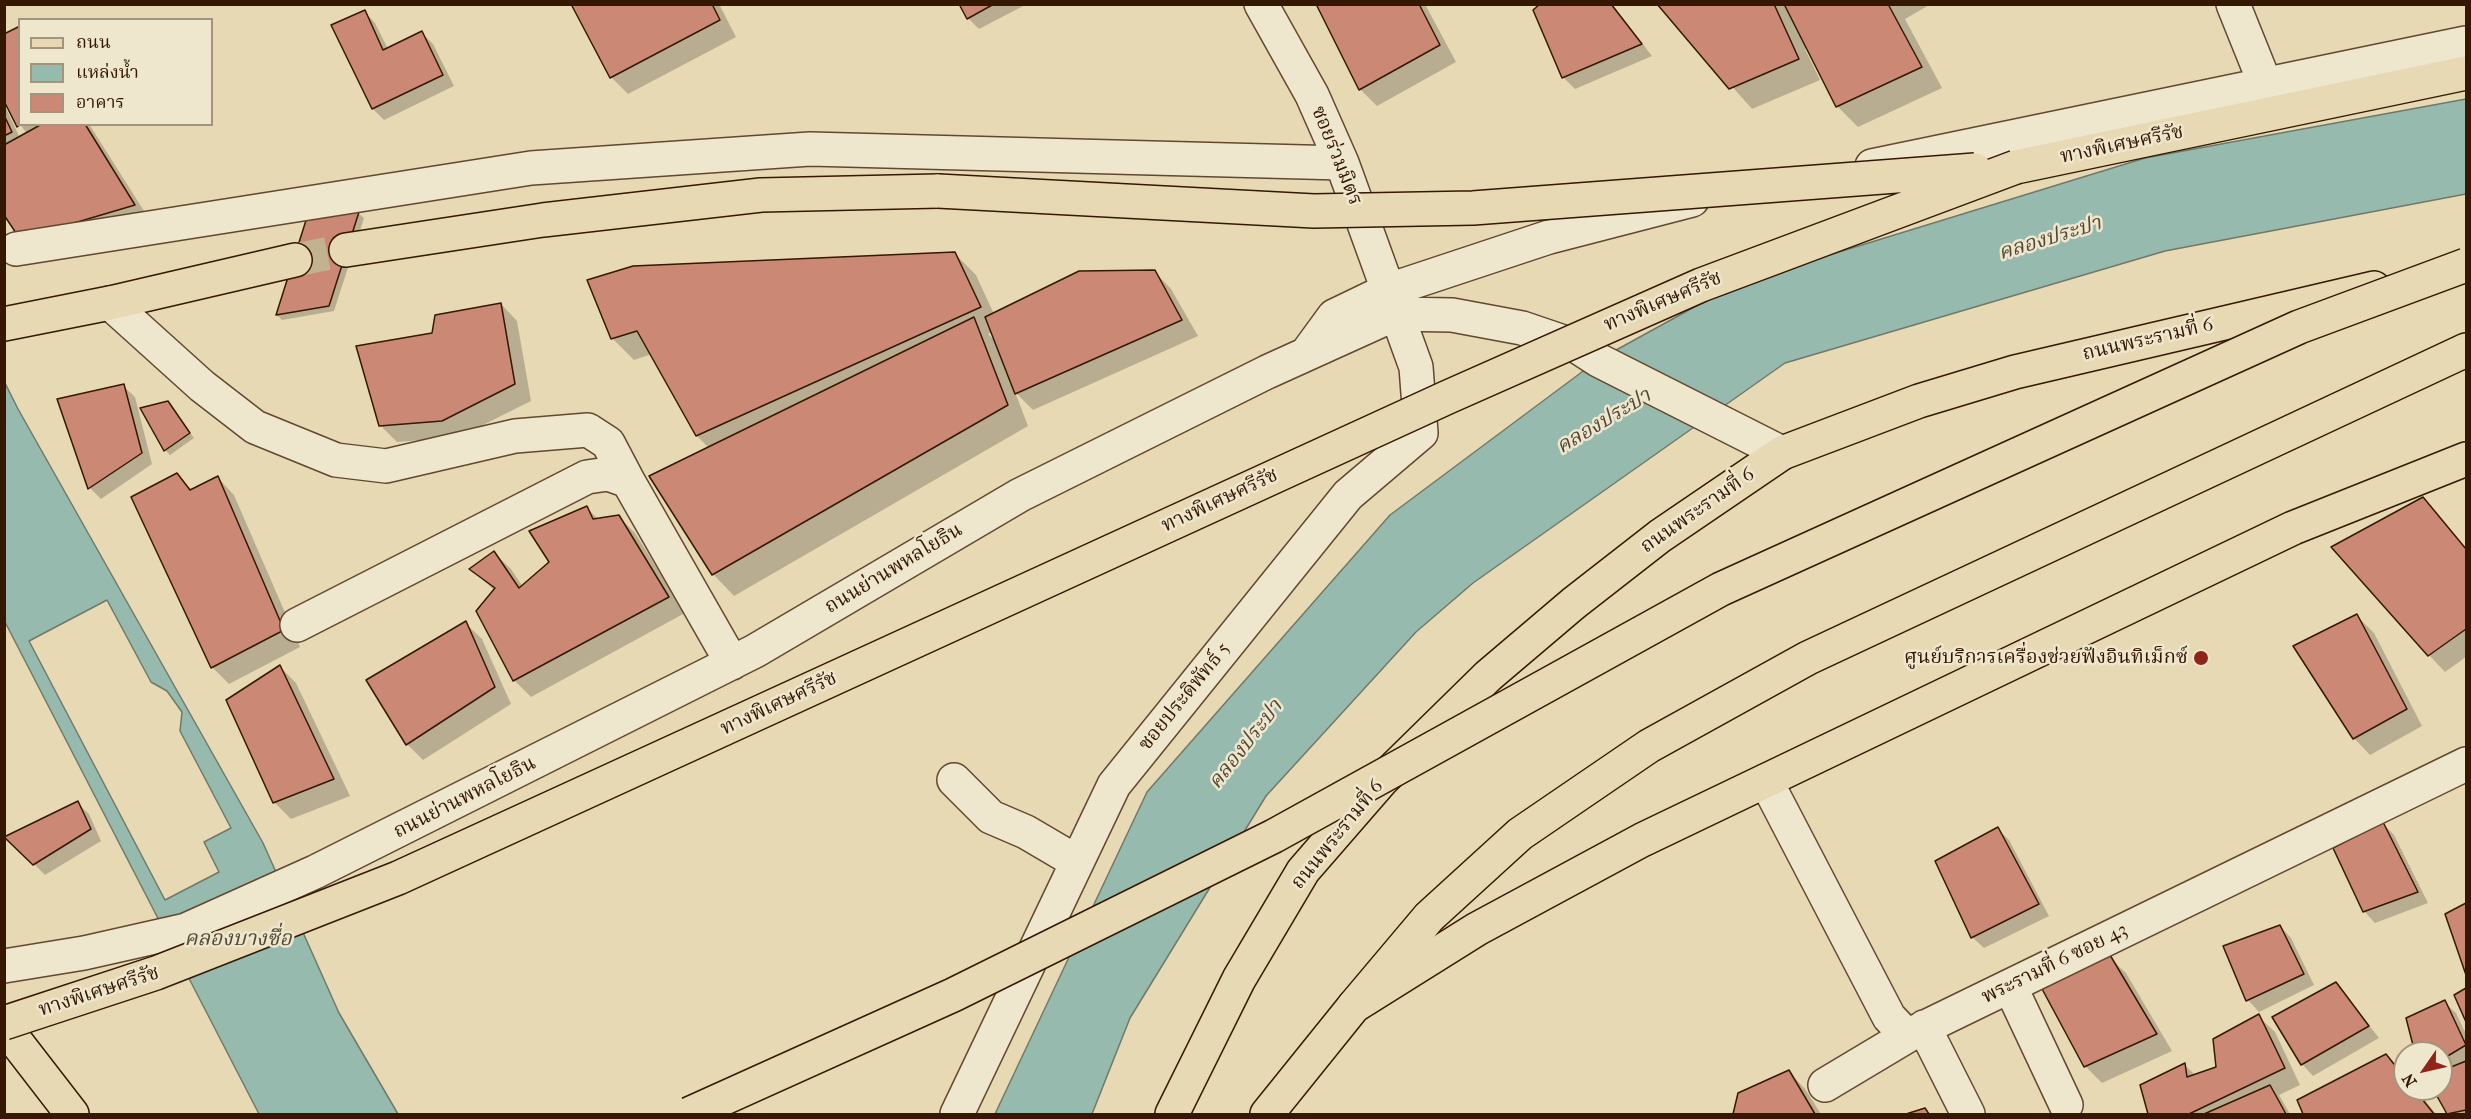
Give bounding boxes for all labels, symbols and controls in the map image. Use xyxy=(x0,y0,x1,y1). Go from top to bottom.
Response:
legend xyxy=(18,18,213,126)
text: ถนน xyxy=(76,32,111,53)
text: แหล่งน้ำ xyxy=(76,62,139,83)
text: อาคาร xyxy=(76,92,125,113)
street label: ซอยร่วมมิตร xyxy=(1305,103,1367,209)
street label: ทางพิเศษศรีรัช xyxy=(2058,120,2186,170)
water label: คลองประปา xyxy=(1996,211,2104,267)
street label: ทางพิเศษศรีรัช xyxy=(1601,266,1725,338)
street label: ถนนพระรามที่ 6 xyxy=(2080,313,2216,367)
water label: คลองประปา xyxy=(1552,384,1656,460)
street label: ถนนพระรามที่ 6 xyxy=(1636,463,1760,559)
street label: ทางพิเศษศรีรัช xyxy=(1158,464,1282,538)
street label: ถนนย่านพหลโยธิน xyxy=(821,518,967,620)
street label: ซอยประดิพัทธ์ 5 xyxy=(1134,638,1236,756)
place label: ศูนย์บริการเครื่องช่วยฟังอินทิเม็กซ์ xyxy=(1904,646,2188,670)
marker: ศูนย์บริการเครื่องช่วยฟังอินทิเม็กซ์ xyxy=(2192,649,2210,667)
street label: ทางพิเศษศรีรัช xyxy=(717,667,841,741)
water label: คลองประปา xyxy=(1203,695,1289,795)
street label: ถนนย่านพหลโยธิน xyxy=(390,752,540,844)
street label: ถนนพระรามที่ 6 xyxy=(1287,776,1389,894)
street label: พระรามที่ 6 ซอย 43 xyxy=(1978,918,2132,1010)
water label: คลองบางซื่อ xyxy=(184,927,292,953)
street label: ทางพิเศษศรีรัช xyxy=(36,961,162,1023)
north arrow xyxy=(2393,1041,2453,1101)
text: N xyxy=(2398,1070,2421,1091)

